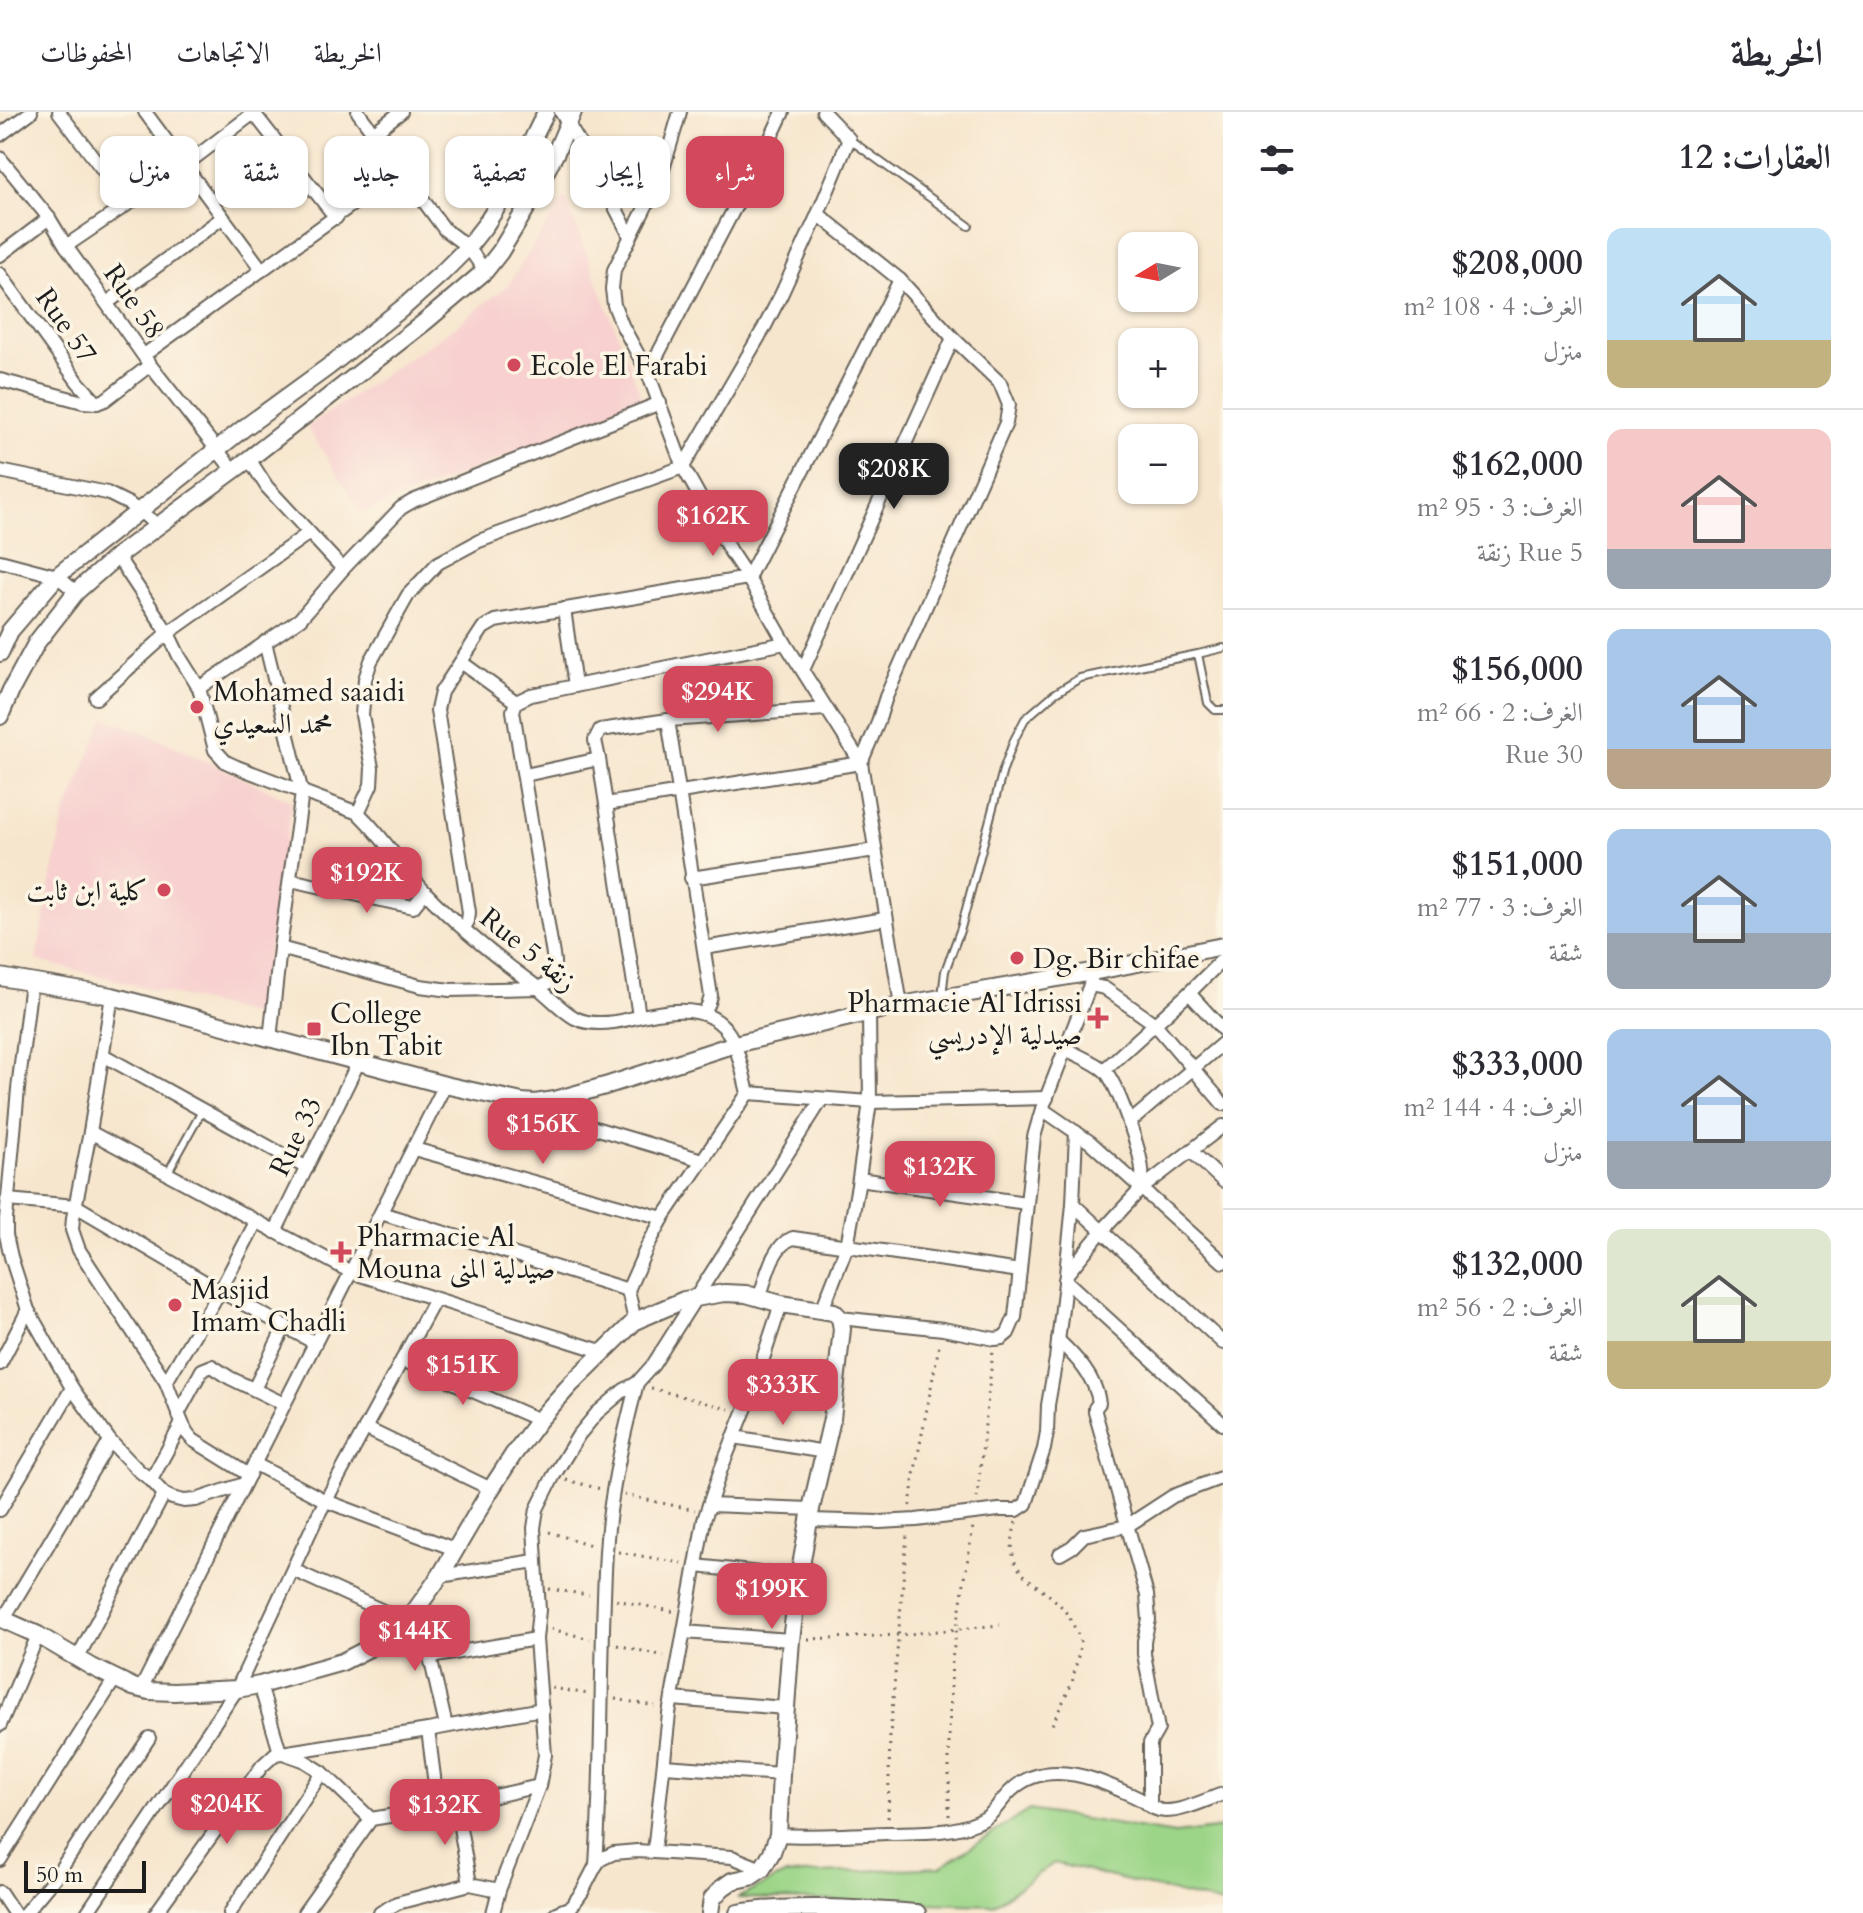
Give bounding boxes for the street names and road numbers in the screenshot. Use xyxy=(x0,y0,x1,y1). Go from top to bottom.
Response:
street label: Rue 58 xyxy=(95,256,174,347)
street label: Rue 57 xyxy=(27,280,106,371)
street label: Rue 5 زنقة xyxy=(472,899,585,1001)
street label: Rue 33 xyxy=(260,1091,331,1182)

